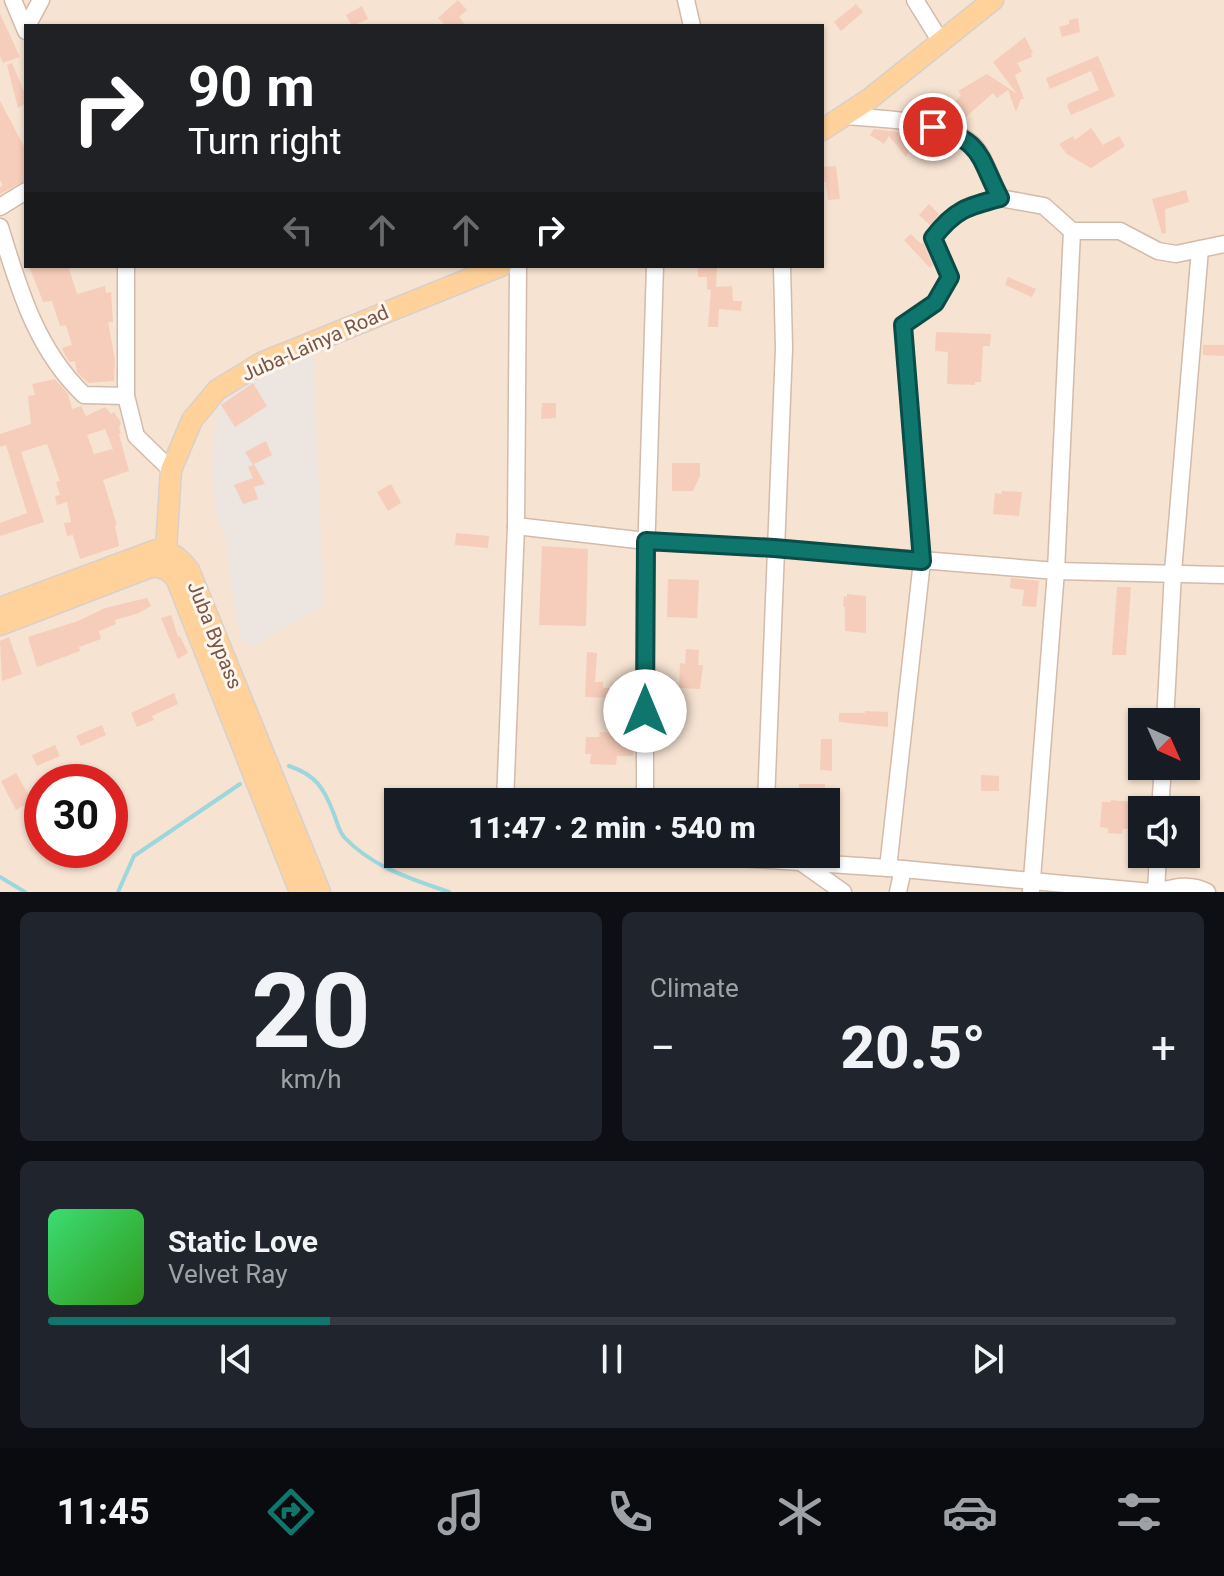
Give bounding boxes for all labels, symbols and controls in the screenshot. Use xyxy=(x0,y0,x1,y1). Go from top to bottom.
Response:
text: 90 m xyxy=(188,54,315,120)
icon: right xyxy=(56,56,160,160)
pin xyxy=(899,93,967,161)
icon: arrive xyxy=(911,105,955,149)
text: Turn right xyxy=(188,121,341,163)
icon: left xyxy=(276,208,320,252)
icon: ahead xyxy=(360,208,404,252)
icon: ahead xyxy=(444,208,488,252)
icon: right xyxy=(528,208,572,252)
street label: Juba-Lainya Road xyxy=(238,300,392,386)
street label: Juba Bypass xyxy=(183,578,247,692)
position arrow xyxy=(603,669,687,753)
north arrow xyxy=(1128,708,1200,780)
map controls xyxy=(1128,708,1200,868)
speed limit sign: 30 xyxy=(24,764,128,868)
button: sound xyxy=(1128,796,1200,868)
text: 11:47 · 2 min · 540 m xyxy=(468,810,756,845)
text: 20 xyxy=(251,951,371,1072)
text: Climate xyxy=(650,973,739,1003)
text: 20.5° xyxy=(841,1012,986,1083)
text: − xyxy=(650,1022,675,1074)
text: + xyxy=(1151,1022,1176,1074)
text: km/h xyxy=(280,1064,342,1094)
text: Static Love xyxy=(168,1224,318,1259)
text: Velvet Ray xyxy=(168,1259,288,1289)
icon: previous xyxy=(214,1337,258,1381)
icon: pause xyxy=(590,1337,634,1381)
icon: next xyxy=(966,1337,1010,1381)
icon: directions xyxy=(263,1484,319,1540)
icon: music xyxy=(433,1484,489,1540)
icon: phone xyxy=(602,1484,658,1540)
icon: climate xyxy=(772,1484,828,1540)
icon: car xyxy=(942,1484,998,1540)
icon: filters xyxy=(1111,1484,1167,1540)
text: 11:45 xyxy=(57,1491,150,1533)

